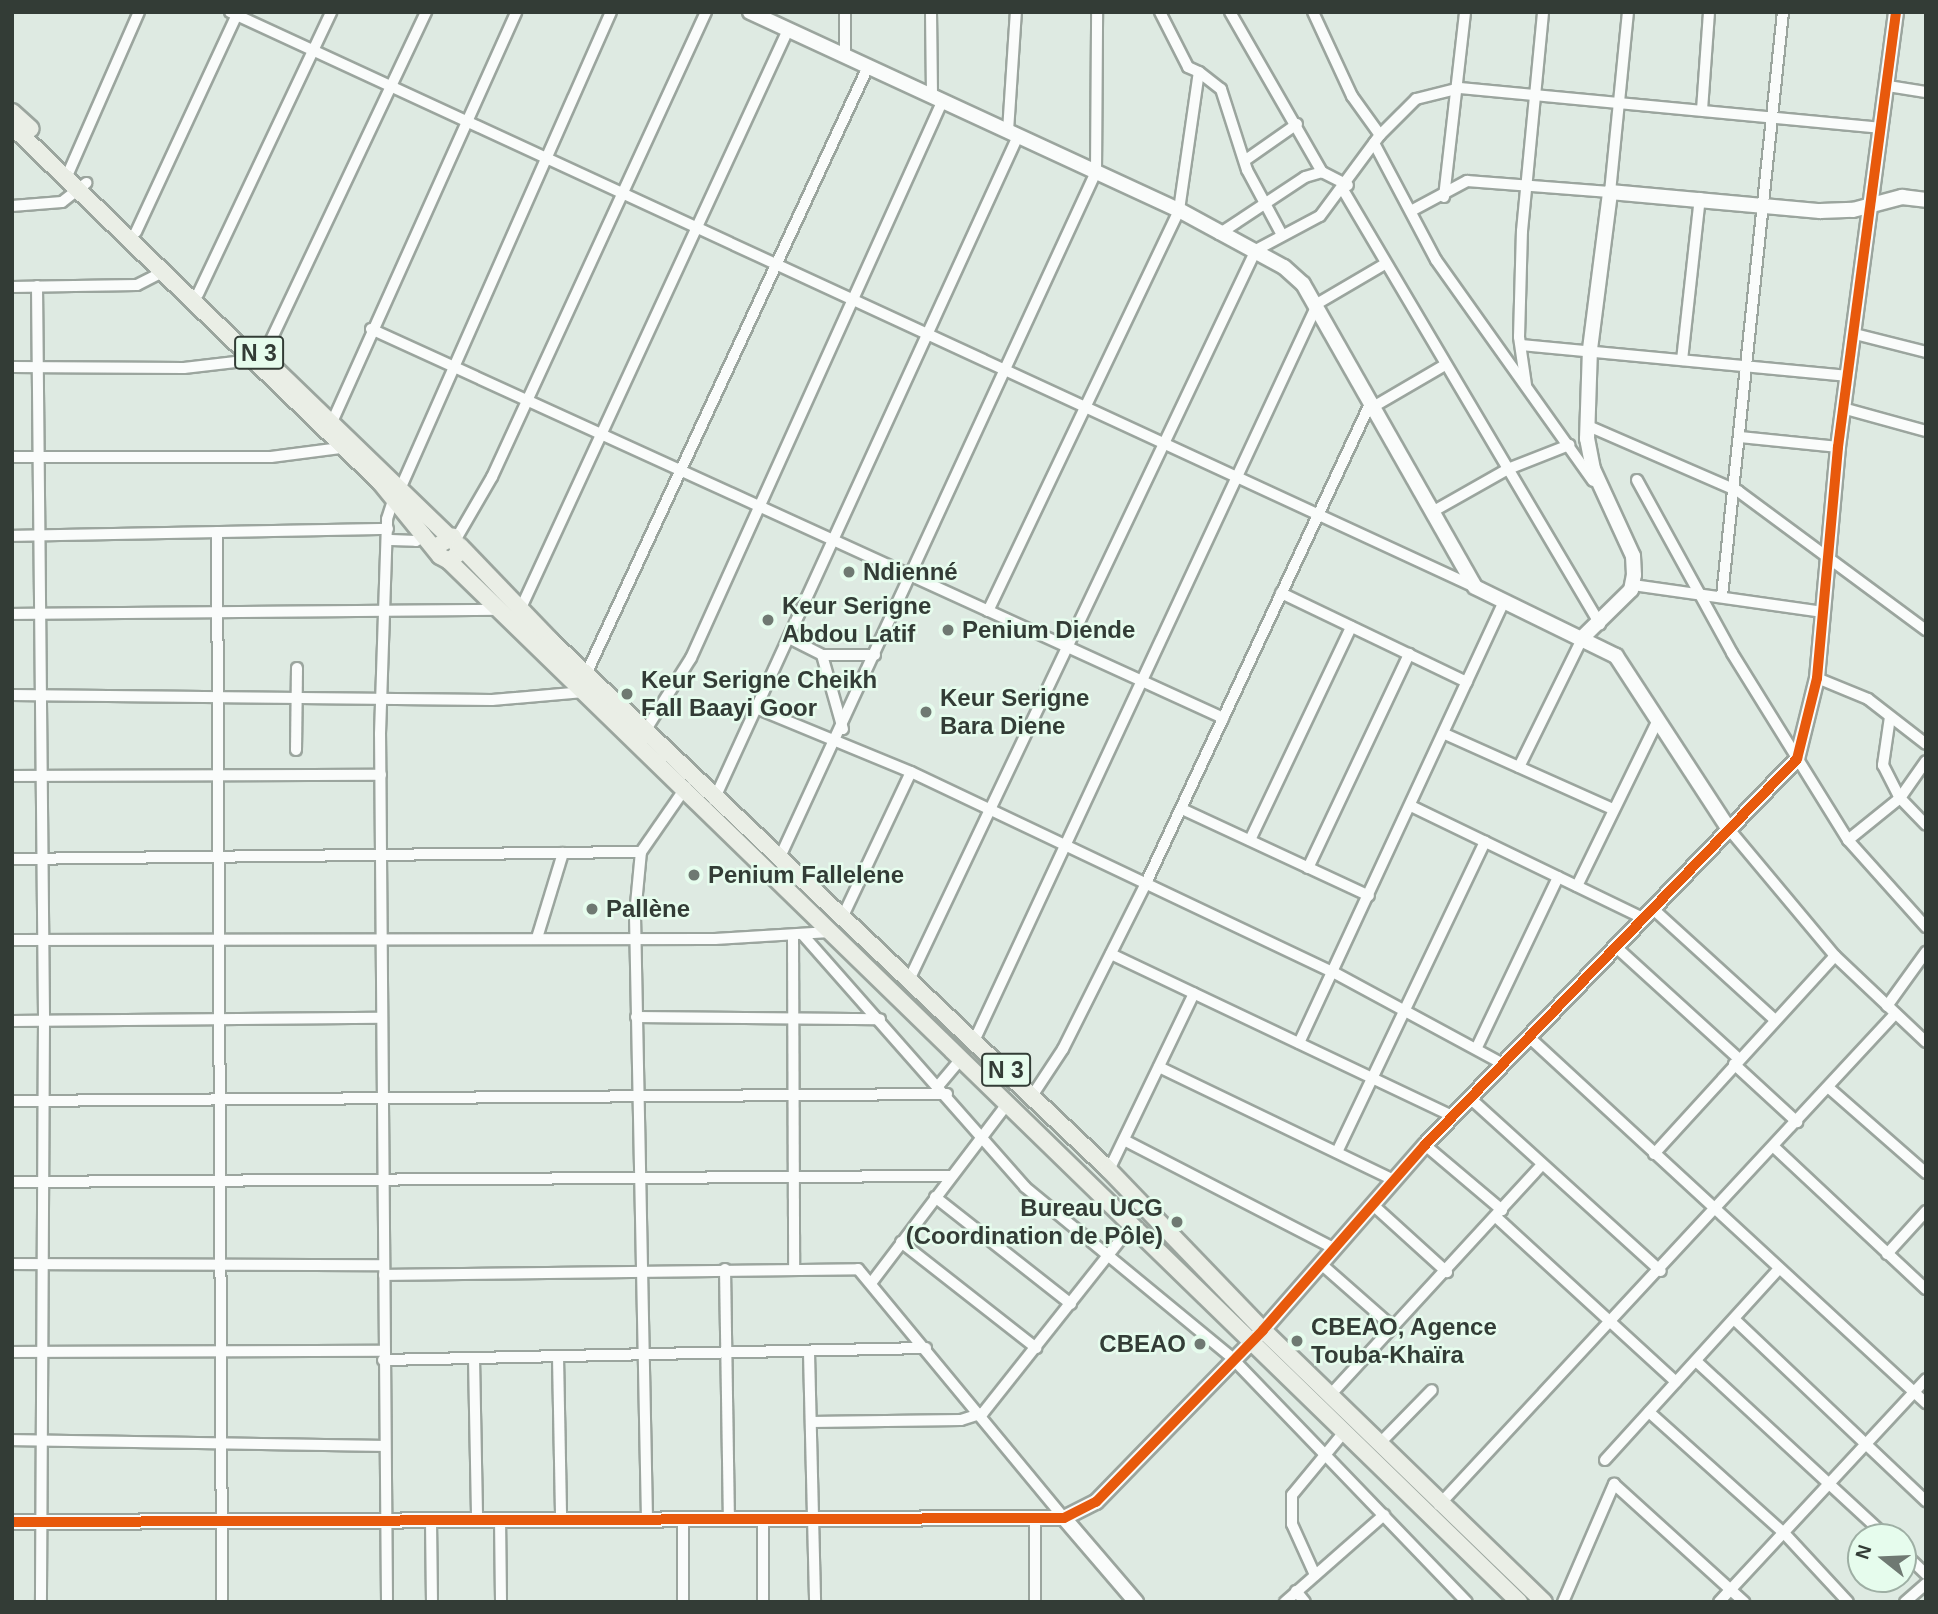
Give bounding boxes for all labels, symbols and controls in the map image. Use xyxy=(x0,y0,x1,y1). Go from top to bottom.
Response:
road number: N 3 xyxy=(233,334,285,372)
place label: Ndienné xyxy=(863,558,958,586)
marker: Ndienné xyxy=(841,564,857,580)
place label: Keur Serigne Abdou Latif xyxy=(782,592,931,648)
marker: Keur Serigne Abdou Latif xyxy=(760,612,776,628)
place label: Penium Diende xyxy=(962,616,1135,644)
marker: Penium Diende xyxy=(940,622,956,638)
place label: Keur Serigne Cheikh Fall Baayi Goor xyxy=(641,666,877,722)
place label: Keur Serigne Bara Diene xyxy=(940,684,1089,740)
marker: Keur Serigne Cheikh Fall Baayi Goor xyxy=(619,686,635,702)
marker: Keur Serigne Bara Diene xyxy=(918,704,934,720)
place label: Penium Fallelene xyxy=(708,861,904,889)
marker: Penium Fallelene xyxy=(686,867,702,883)
place label: Pallène xyxy=(606,895,690,923)
marker: Pallène xyxy=(584,901,600,917)
road number: N 3 xyxy=(980,1050,1032,1090)
place label: Bureau UCG (Coordination de Pôle) xyxy=(906,1194,1163,1250)
marker: Bureau UCG (Coordination de Pôle) xyxy=(1169,1214,1185,1230)
place label: CBEAO, Agence Touba-Khaïra xyxy=(1311,1313,1498,1369)
place label: CBEAO xyxy=(1099,1330,1186,1358)
marker: CBEAO, Agence Touba-Khaïra xyxy=(1289,1333,1305,1349)
marker: CBEAO xyxy=(1192,1336,1208,1352)
north arrow xyxy=(1847,1523,1917,1593)
text: N xyxy=(1851,1542,1876,1562)

